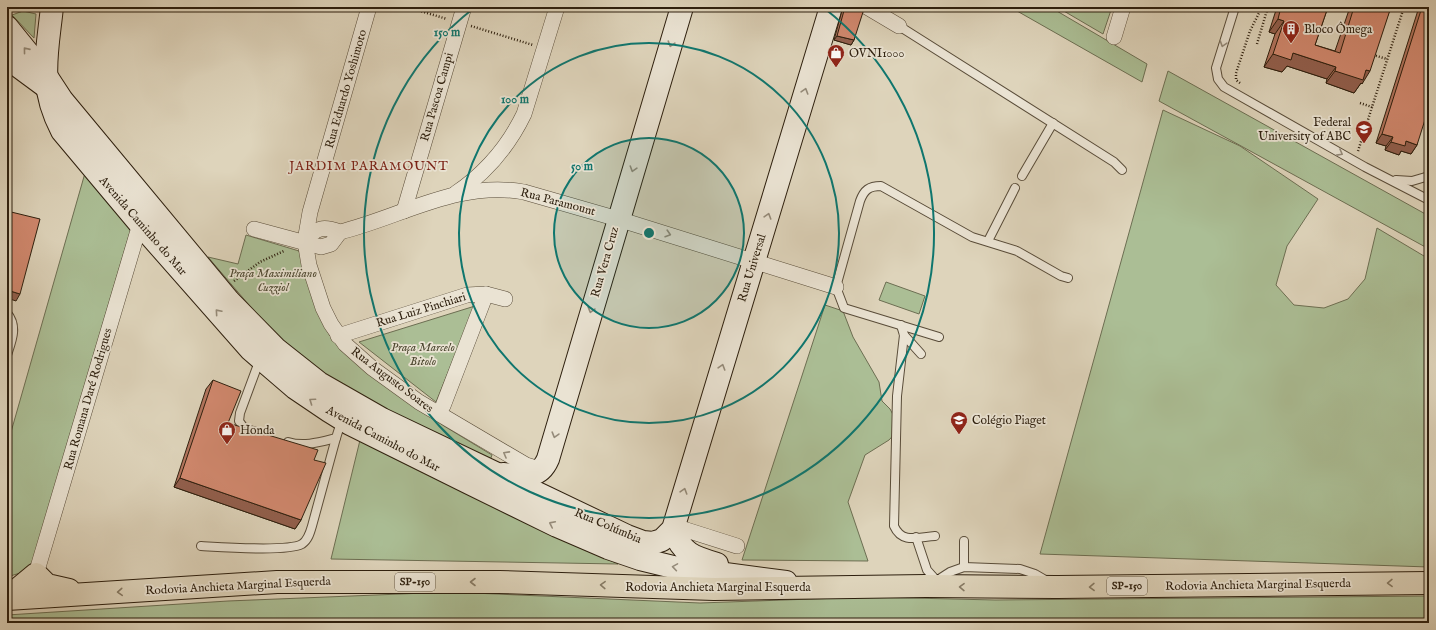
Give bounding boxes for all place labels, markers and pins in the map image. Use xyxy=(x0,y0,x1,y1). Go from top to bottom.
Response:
building icon: Bloco Ômega xyxy=(1281,19,1301,44)
place label: Bloco Ômega xyxy=(1304,21,1373,37)
shop icon: OVNI1000 xyxy=(826,43,846,68)
place label: OVNI1000 xyxy=(849,46,904,61)
place label: Federal University of ABC xyxy=(1258,115,1352,144)
school or university icon: Federal University of ABC xyxy=(1354,119,1374,144)
centre of rings xyxy=(642,226,656,240)
school or university icon: Colégio Piaget xyxy=(949,410,969,435)
place label: Colégio Piaget xyxy=(972,413,1046,428)
shop icon: Honda xyxy=(217,420,237,445)
place label: Honda xyxy=(240,423,275,438)

